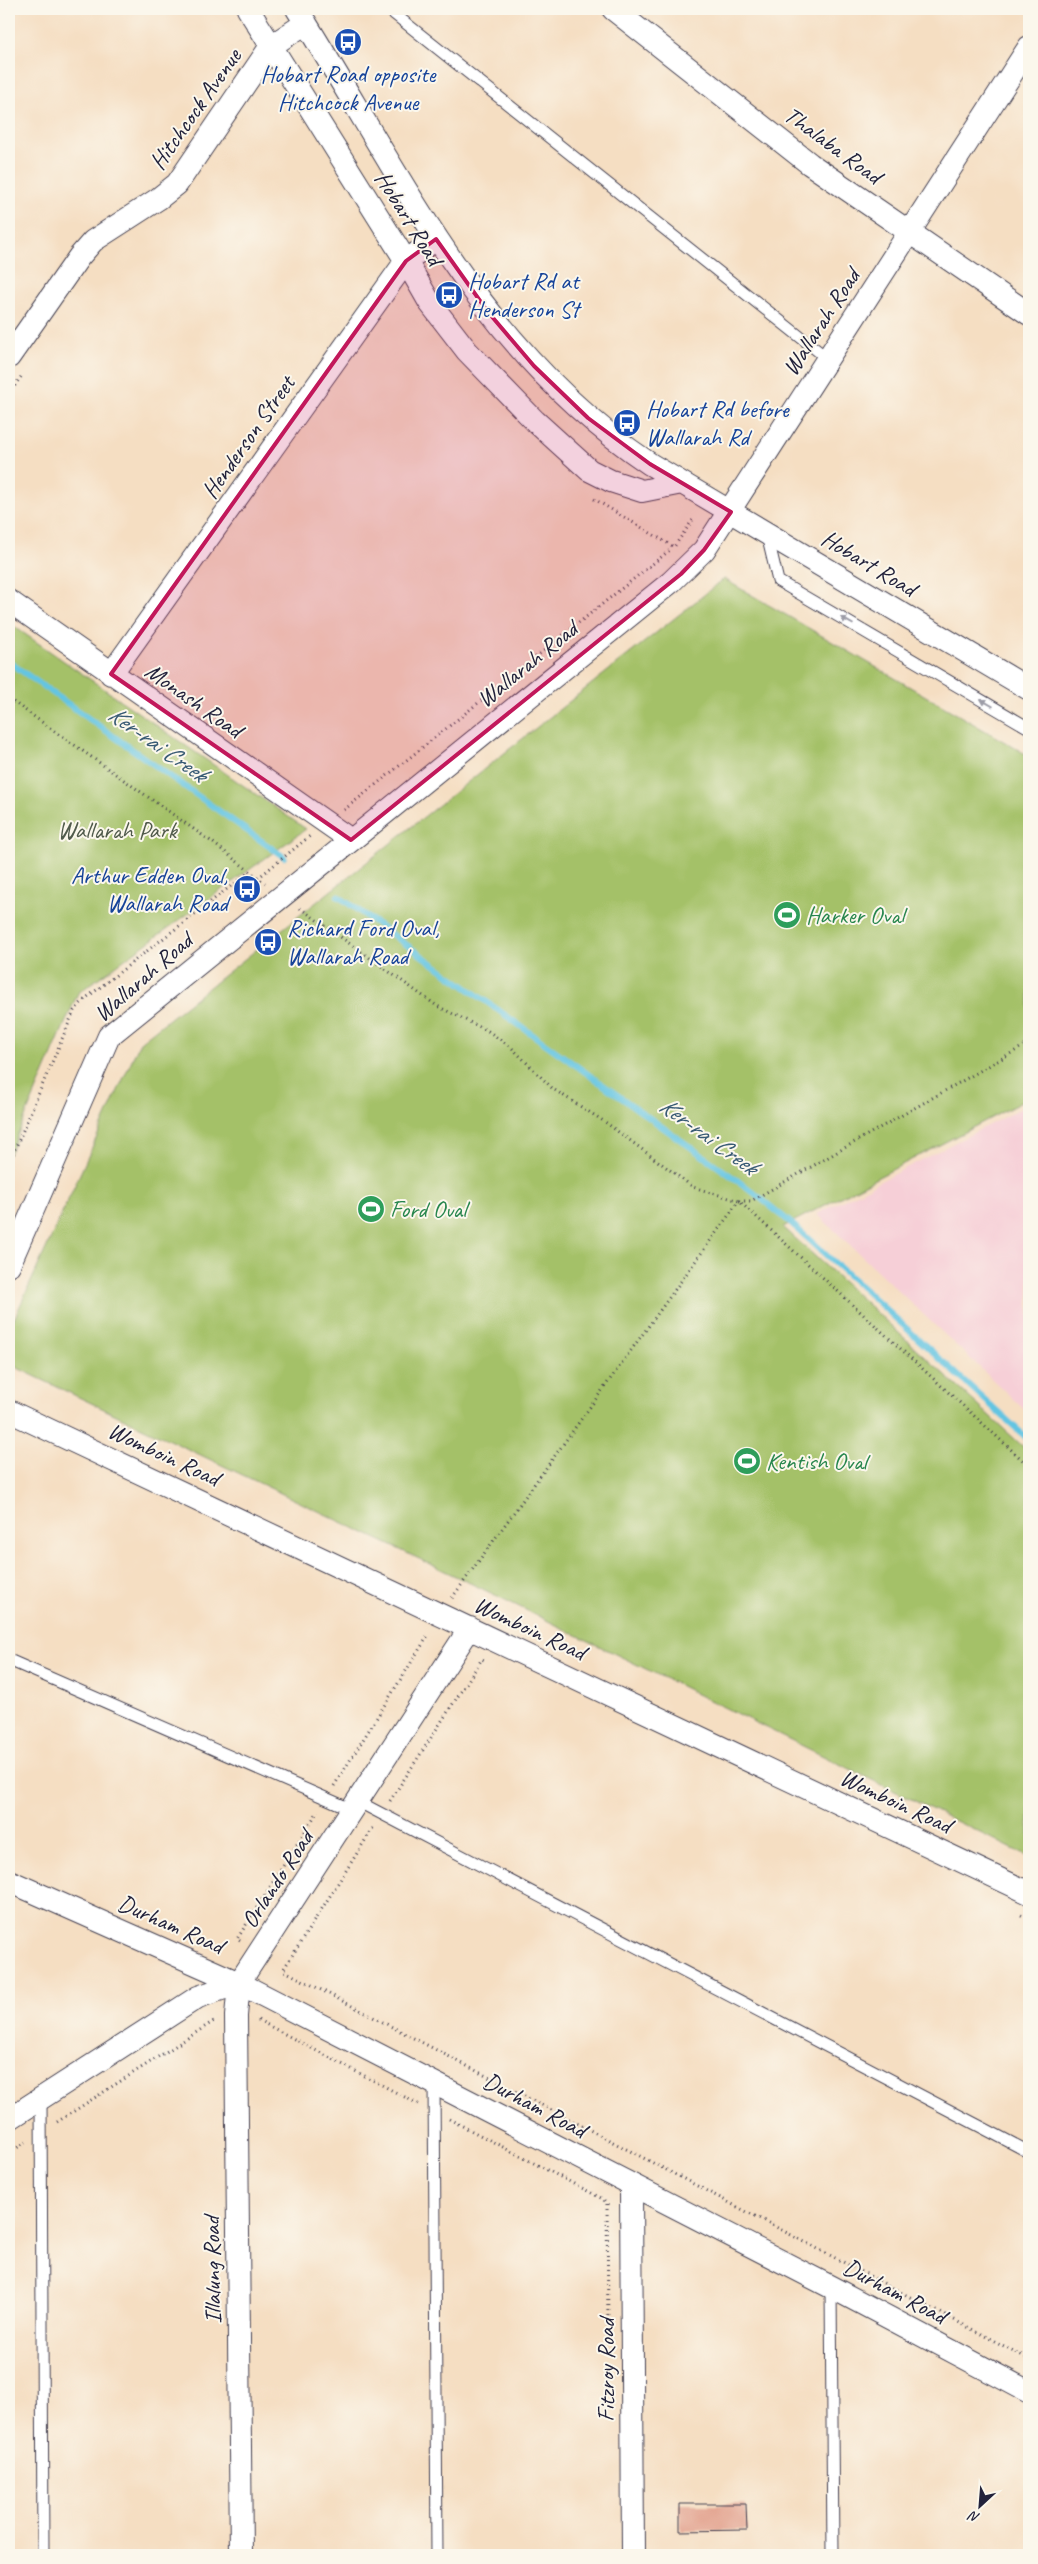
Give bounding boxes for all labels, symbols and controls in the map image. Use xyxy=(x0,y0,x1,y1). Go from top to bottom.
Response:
bus stop icon: Hobart Road opposite Hitchcock Avenue xyxy=(333,27,363,57)
street label: Hitchcock Avenue xyxy=(142,41,249,175)
place label: Hobart Road opposite Hitchcock Avenue xyxy=(261,59,438,117)
street label: Thalaba Road xyxy=(778,100,890,192)
street label: Hobart Road xyxy=(368,165,452,274)
street label: Wallarah Road xyxy=(775,260,869,381)
place label: Hobart Rd at Henderson St xyxy=(468,266,582,324)
bus stop icon: Hobart Rd at Henderson St xyxy=(434,280,464,310)
street label: Henderson Street xyxy=(195,368,302,504)
place label: Hobart Rd before Wallarah Rd xyxy=(646,394,791,452)
bus stop icon: Hobart Rd before Wallarah Rd xyxy=(612,408,642,438)
street label: Hobart Road xyxy=(816,523,925,605)
street label: Wallarah Road xyxy=(471,612,586,714)
one-way arrow xyxy=(841,617,854,626)
street label: Monash Road xyxy=(139,656,251,746)
water label: Ker-rai Creek xyxy=(102,698,217,792)
one-way arrow xyxy=(981,699,994,708)
park label: Wallarah Park xyxy=(58,815,179,845)
place label: Arthur Edden Oval, Wallarah Road xyxy=(71,860,232,918)
bus stop icon: Arthur Edden Oval, Wallarah Road xyxy=(232,874,262,904)
sports icon: Harker Oval xyxy=(772,900,802,930)
place label: Harker Oval xyxy=(806,900,908,930)
place label: Richard Ford Oval, Wallarah Road xyxy=(287,913,439,971)
street label: Wallarah Road xyxy=(87,924,201,1028)
bus stop icon: Richard Ford Oval, Wallarah Road xyxy=(253,927,283,957)
water label: Ker-rai Creek xyxy=(653,1090,768,1185)
sports icon: Ford Oval xyxy=(356,1194,386,1224)
place label: Ford Oval xyxy=(390,1194,470,1224)
street label: Womboin Road xyxy=(104,1415,228,1494)
sports icon: Kentish Oval xyxy=(732,1446,762,1476)
place label: Kentish Oval xyxy=(766,1446,871,1476)
street label: Womboin Road xyxy=(470,1589,594,1668)
street label: Womboin Road xyxy=(836,1762,960,1841)
street label: Orlando Road xyxy=(234,1821,322,1934)
street label: Durham Road xyxy=(114,1887,232,1962)
street label: Durham Road xyxy=(478,2065,595,2146)
street label: Illalung Road xyxy=(196,2212,228,2324)
street label: Durham Road xyxy=(838,2251,955,2332)
street label: Fitzroy Road xyxy=(591,2315,621,2422)
north arrow xyxy=(956,2482,1006,2532)
text: N xyxy=(965,2507,982,2527)

